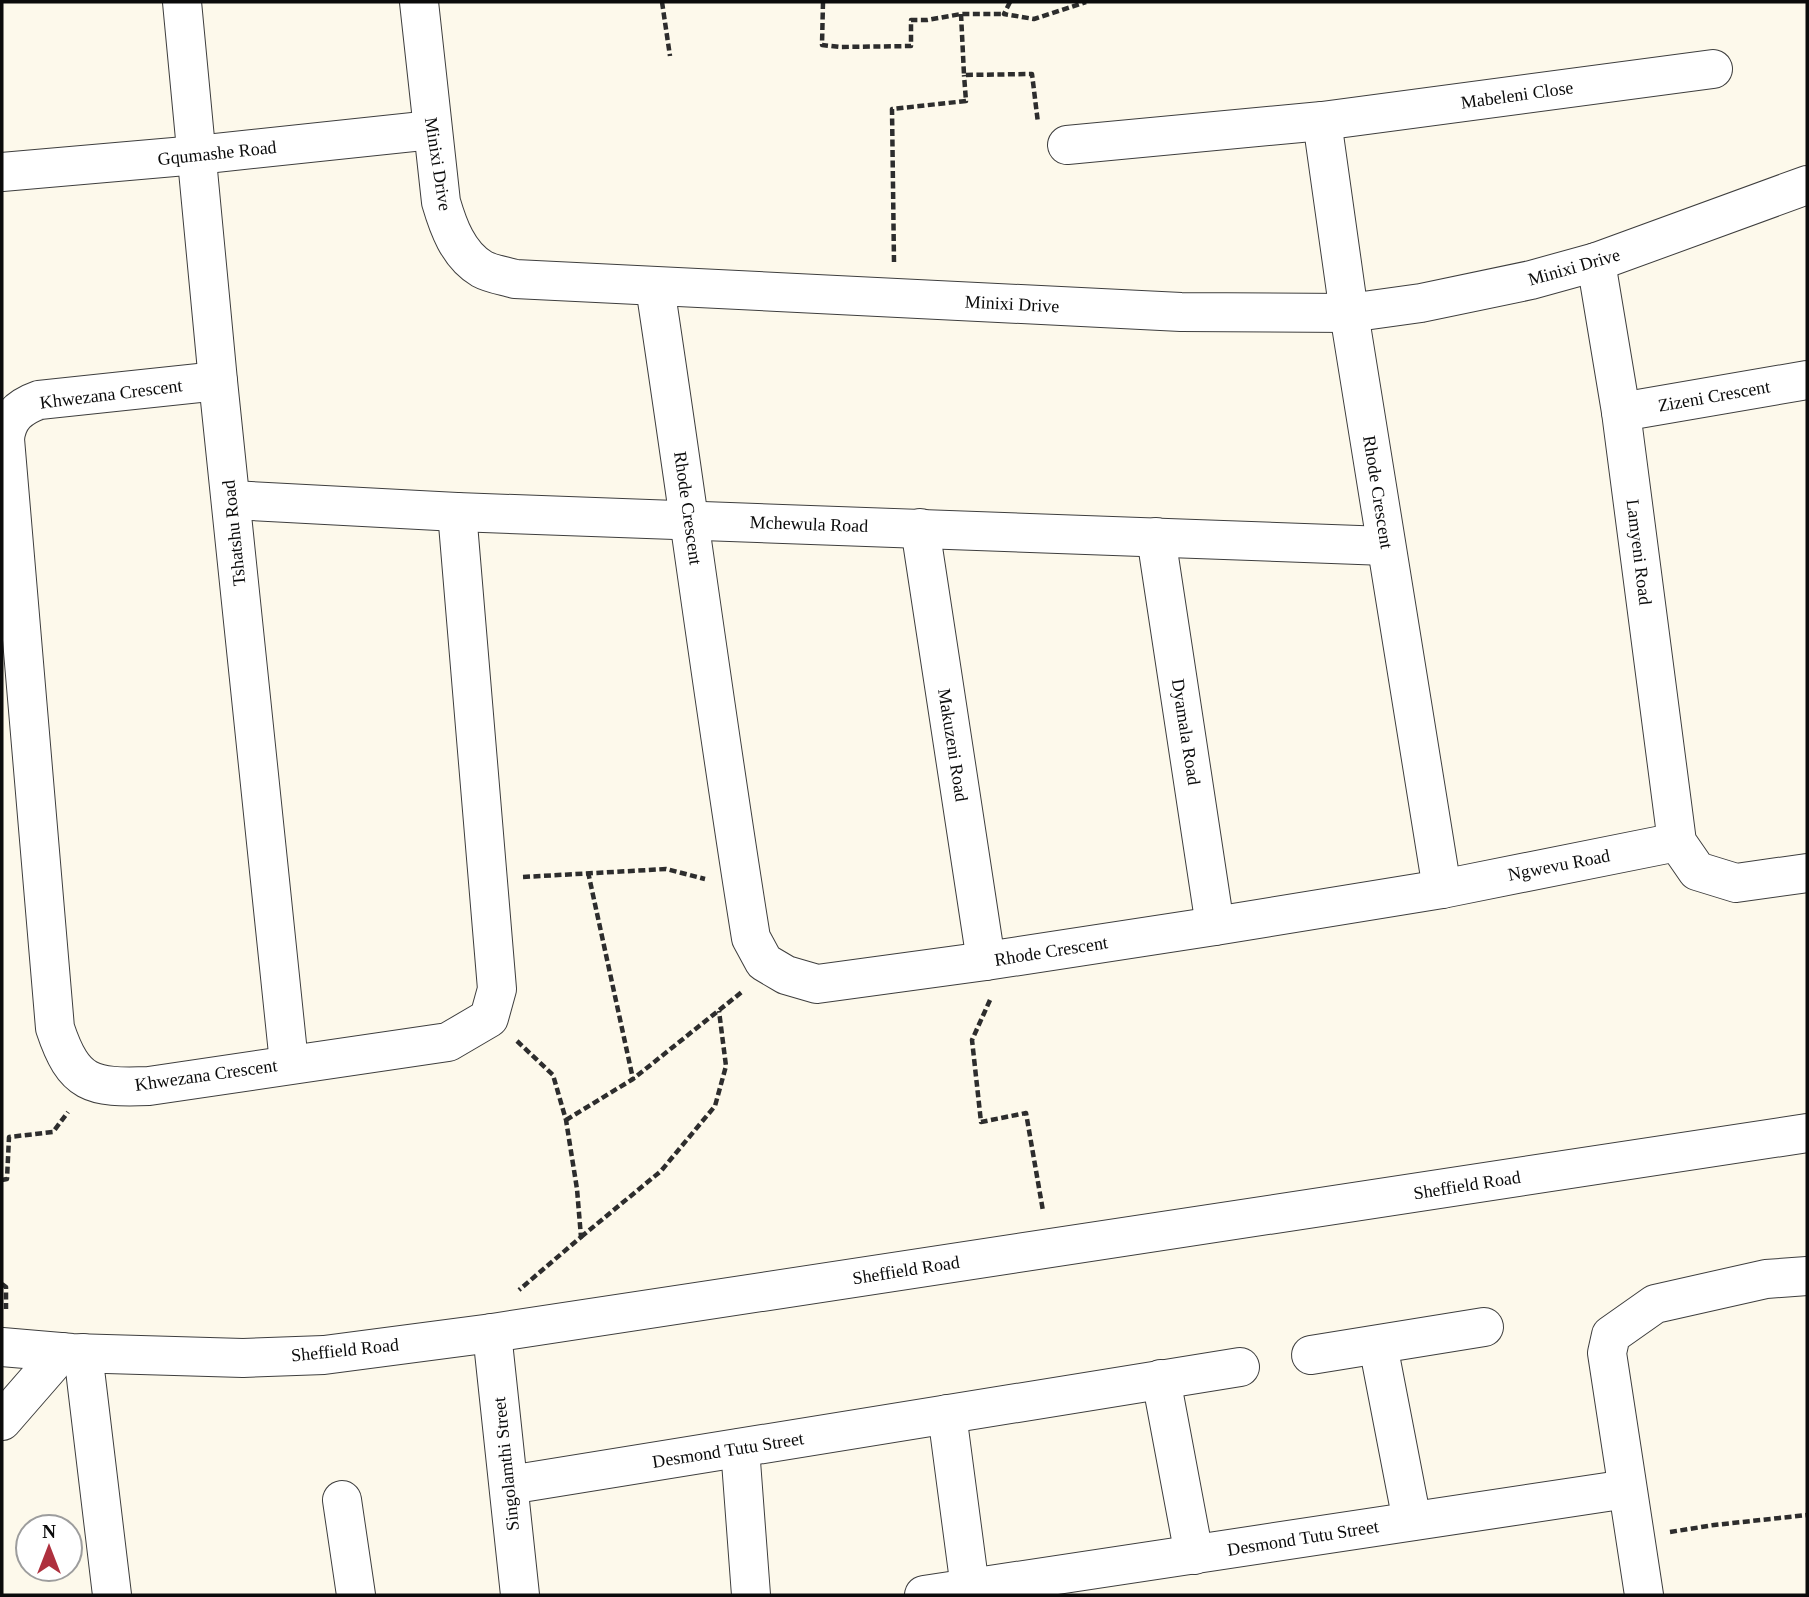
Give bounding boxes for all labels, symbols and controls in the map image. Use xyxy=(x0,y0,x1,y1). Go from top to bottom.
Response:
street label: Mabeleni Close xyxy=(1459,77,1575,113)
street label: Minixi Drive xyxy=(421,116,455,212)
street label: Gqumashe Road xyxy=(157,137,277,169)
street label: Minixi Drive xyxy=(1526,244,1622,290)
street label: Minixi Drive xyxy=(964,292,1060,316)
street label: Khwezana Crescent xyxy=(39,375,183,413)
street label: Zizeni Crescent xyxy=(1656,376,1772,416)
street label: Rhode Crescent xyxy=(1359,434,1397,550)
street label: Rhode Crescent xyxy=(670,450,706,566)
street label: Tshatshu Road xyxy=(219,479,249,587)
street label: Lamyeni Road xyxy=(1623,498,1655,606)
street label: Mchewula Road xyxy=(749,512,869,536)
street label: Dyamala Road xyxy=(1168,677,1204,787)
street label: Makuzeni Road xyxy=(934,687,972,803)
street label: Ngwevu Road xyxy=(1506,845,1612,885)
street label: Rhode Crescent xyxy=(993,932,1109,970)
street label: Khwezana Crescent xyxy=(134,1055,278,1095)
street label: Sheffield Road xyxy=(1412,1167,1522,1203)
street label: Sheffield Road xyxy=(851,1252,961,1288)
street label: Sheffield Road xyxy=(290,1334,400,1366)
street label: Singolamthi Street xyxy=(489,1396,523,1532)
street label: Desmond Tutu Street xyxy=(651,1428,805,1472)
north arrow xyxy=(14,1513,84,1583)
street label: Desmond Tutu Street xyxy=(1226,1516,1380,1560)
text: N xyxy=(42,1521,56,1542)

